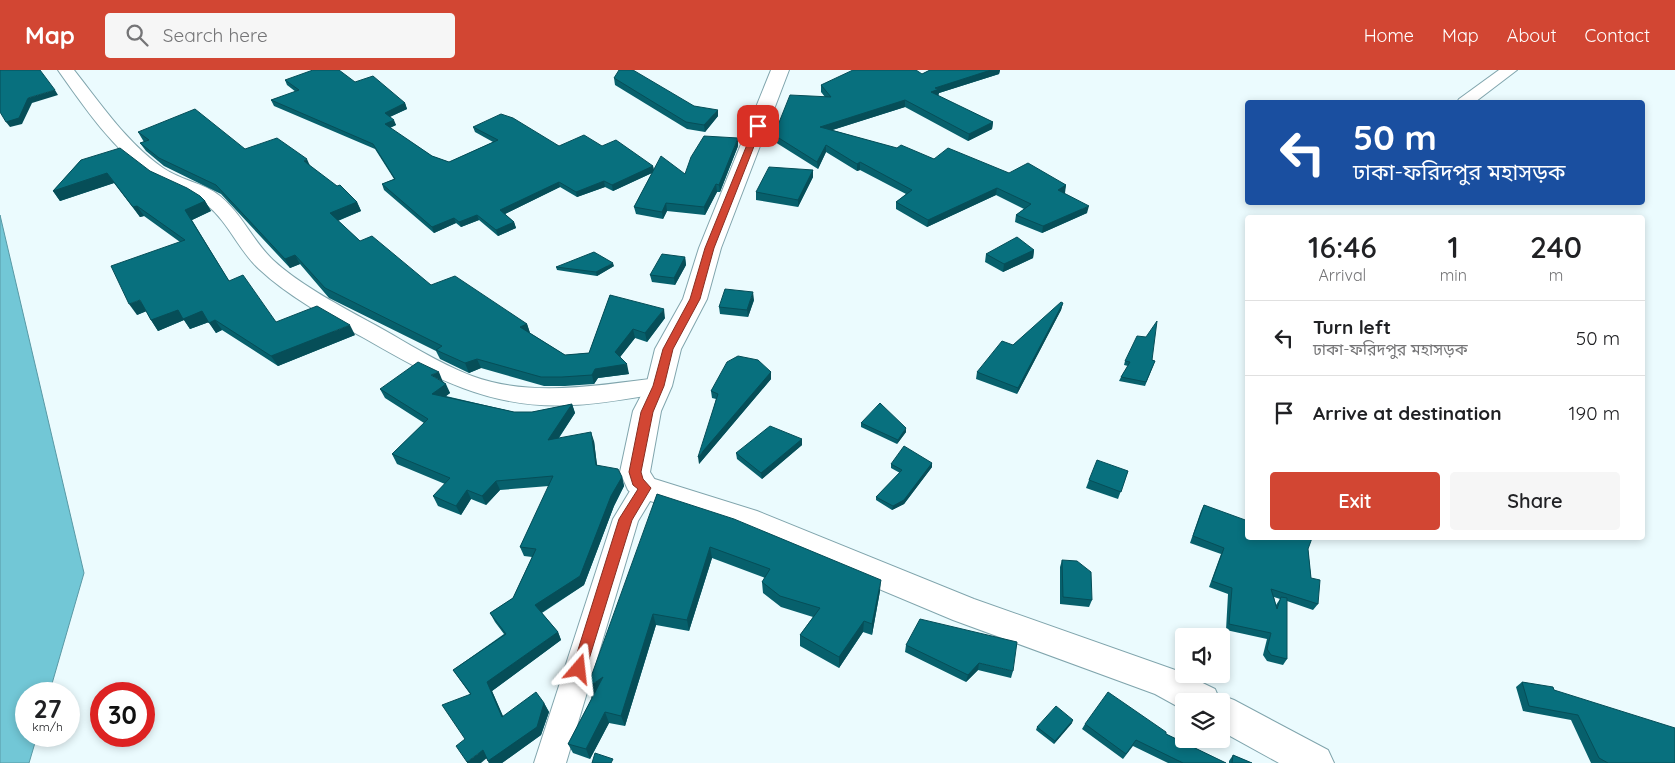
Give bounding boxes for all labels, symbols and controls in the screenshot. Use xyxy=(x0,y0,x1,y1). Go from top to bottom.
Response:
search box xyxy=(105,13,455,58)
text: Map xyxy=(25,20,75,50)
icon: search xyxy=(123,21,151,49)
text: Search here xyxy=(163,23,268,47)
text: Home xyxy=(1364,24,1414,47)
text: Map xyxy=(1442,24,1479,47)
text: About xyxy=(1507,24,1557,47)
text: Contact xyxy=(1585,24,1650,47)
pin xyxy=(737,105,779,147)
icon: arrive xyxy=(744,112,772,140)
text: 50 m xyxy=(1353,115,1437,159)
icon: left xyxy=(1270,120,1335,185)
text: ঢাকা-ফরিদপুর মহাসড়ক xyxy=(1353,158,1566,186)
text: 16:46 xyxy=(1308,228,1377,266)
text: 1 xyxy=(1448,228,1459,266)
text: 240 xyxy=(1530,228,1582,266)
text: Arrival xyxy=(1318,265,1366,285)
text: min xyxy=(1440,265,1467,285)
text: m xyxy=(1549,265,1563,285)
text: Turn left xyxy=(1313,315,1391,339)
icon: left xyxy=(1270,324,1298,352)
text: 50 m xyxy=(1576,326,1620,350)
text: ঢাকা-ফরিদপুর মহাসড়ক xyxy=(1313,339,1468,359)
icon: arrive xyxy=(1270,399,1298,427)
text: Arrive at destination xyxy=(1313,401,1502,425)
text: 190 m xyxy=(1569,401,1620,425)
button: Exit xyxy=(1270,472,1440,530)
button: Share xyxy=(1450,472,1620,530)
map controls xyxy=(1175,628,1230,748)
button: sound xyxy=(1175,628,1230,683)
position arrow xyxy=(552,642,604,694)
speed limit sign: 30 xyxy=(90,682,155,747)
text: 27 xyxy=(34,693,61,724)
button: layers xyxy=(1175,693,1230,748)
text: km/h xyxy=(32,719,63,734)

